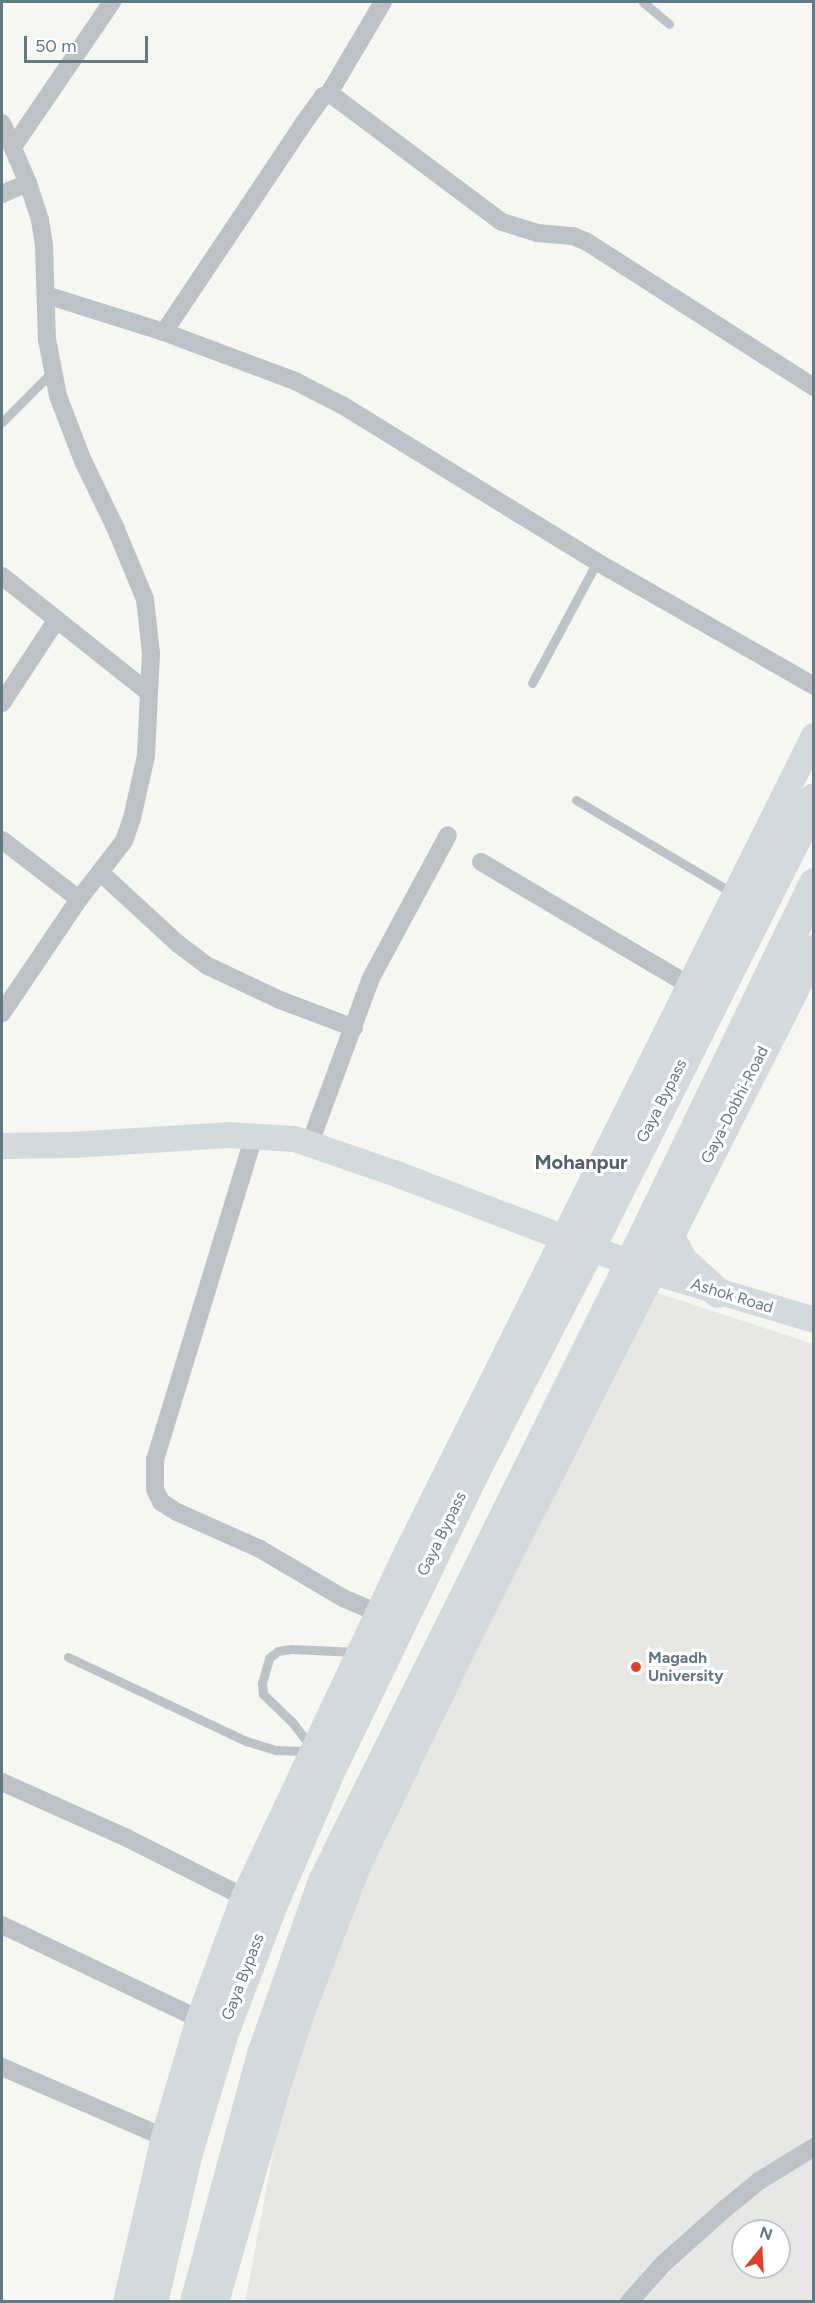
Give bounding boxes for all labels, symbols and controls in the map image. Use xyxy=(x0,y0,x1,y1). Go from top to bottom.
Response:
scale bar xyxy=(27,24,152,62)
text: 50 m xyxy=(35,35,77,57)
street label: Gaya-Dobhi-Road xyxy=(697,1043,773,1167)
street label: Gaya Bypass xyxy=(633,1056,691,1146)
district label: Mohanpur xyxy=(534,1150,628,1174)
street label: Ashok Road xyxy=(689,1274,775,1318)
street label: Gaya Bypass xyxy=(413,1489,471,1579)
place label: Magadh University xyxy=(648,1648,723,1686)
marker: Magadh University xyxy=(629,1660,643,1674)
street label: Gaya Bypass xyxy=(218,1931,268,2023)
north arrow xyxy=(731,2219,791,2279)
text: N xyxy=(757,2222,775,2244)

